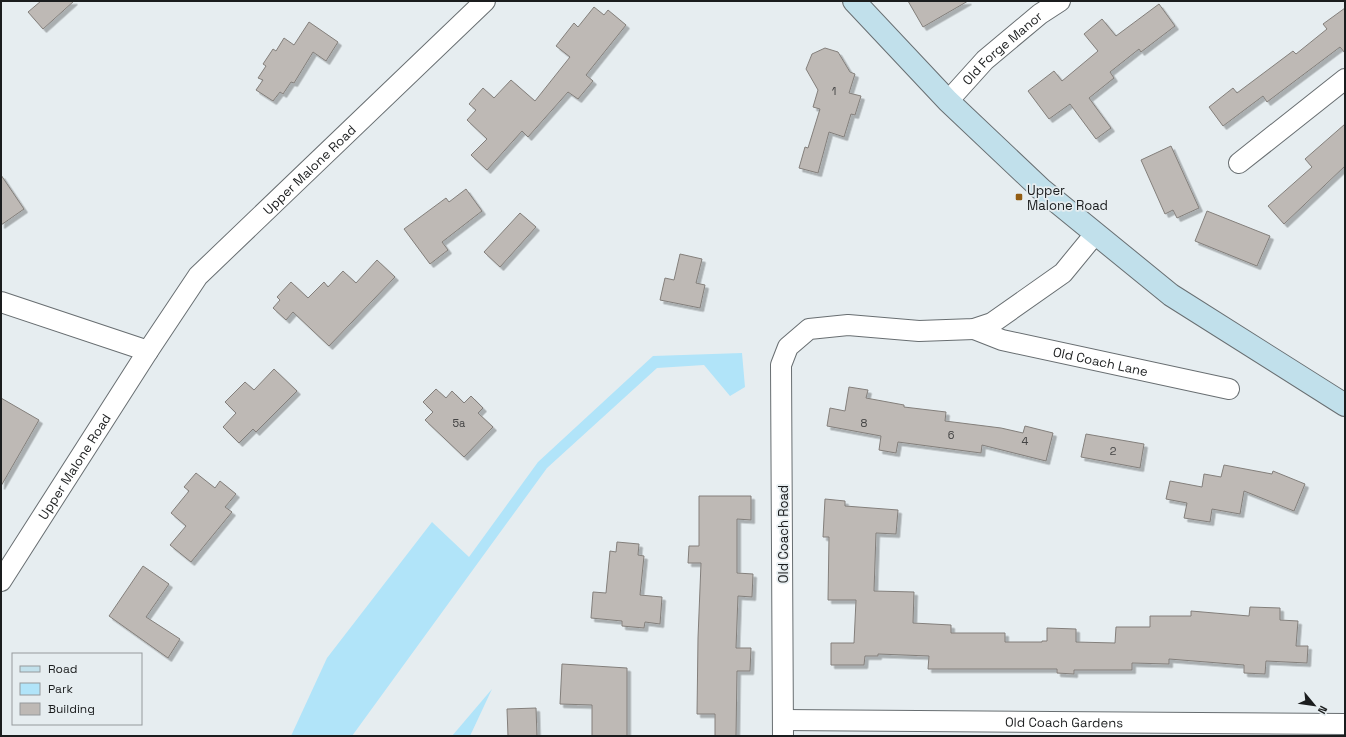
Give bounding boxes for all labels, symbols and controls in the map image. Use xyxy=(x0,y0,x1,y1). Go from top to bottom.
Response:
street label: Old Forge Manor xyxy=(958,7,1046,88)
house number: 1 xyxy=(832,84,836,98)
street label: Upper Malone Road xyxy=(259,121,359,218)
place label: Upper Malone Road xyxy=(1027,182,1108,214)
marker: Upper Malone Road xyxy=(1014,192,1024,202)
street label: Old Coach Lane xyxy=(1052,343,1150,380)
street label: Upper Malone Road xyxy=(34,410,114,523)
house number: 5a xyxy=(453,416,466,430)
house number: 8 xyxy=(861,416,868,430)
house number: 6 xyxy=(948,428,955,442)
house number: 4 xyxy=(1022,434,1029,448)
house number: 2 xyxy=(1110,444,1117,458)
street label: Old Coach Road xyxy=(775,485,792,583)
legend xyxy=(12,653,142,725)
text: Road xyxy=(48,661,77,677)
text: Park xyxy=(48,681,73,697)
north arrow xyxy=(1294,685,1334,725)
text: Building xyxy=(48,701,95,717)
text: N xyxy=(1315,703,1331,716)
street label: Old Coach Gardens xyxy=(1005,713,1123,731)

